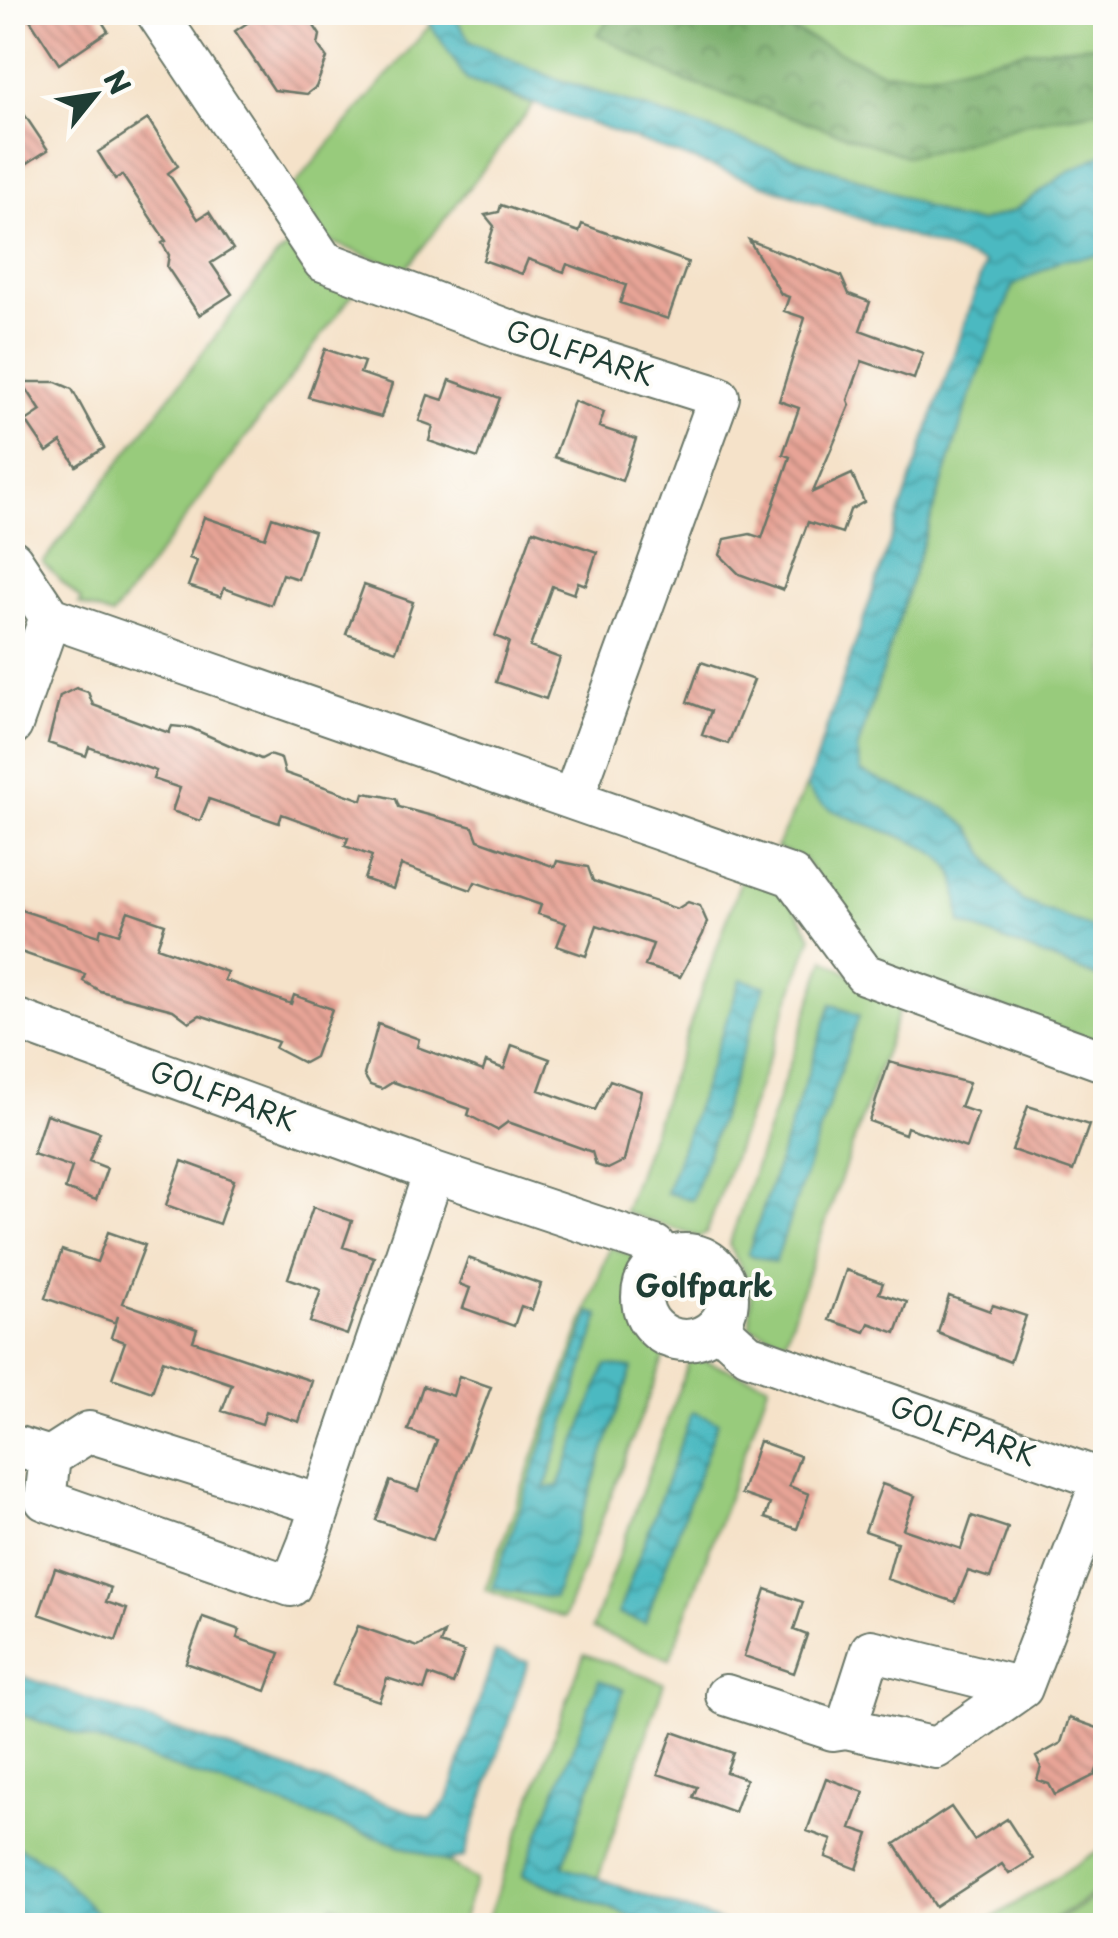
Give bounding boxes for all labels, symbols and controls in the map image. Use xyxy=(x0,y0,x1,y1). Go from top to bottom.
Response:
north arrow xyxy=(45,45,145,145)
text: N xyxy=(94,61,142,102)
street label: GOLFPARK xyxy=(501,307,660,396)
street label: GOLFPARK xyxy=(144,1048,303,1141)
district label: Golfpark xyxy=(635,1262,773,1307)
street label: GOLFPARK xyxy=(884,1383,1043,1476)

